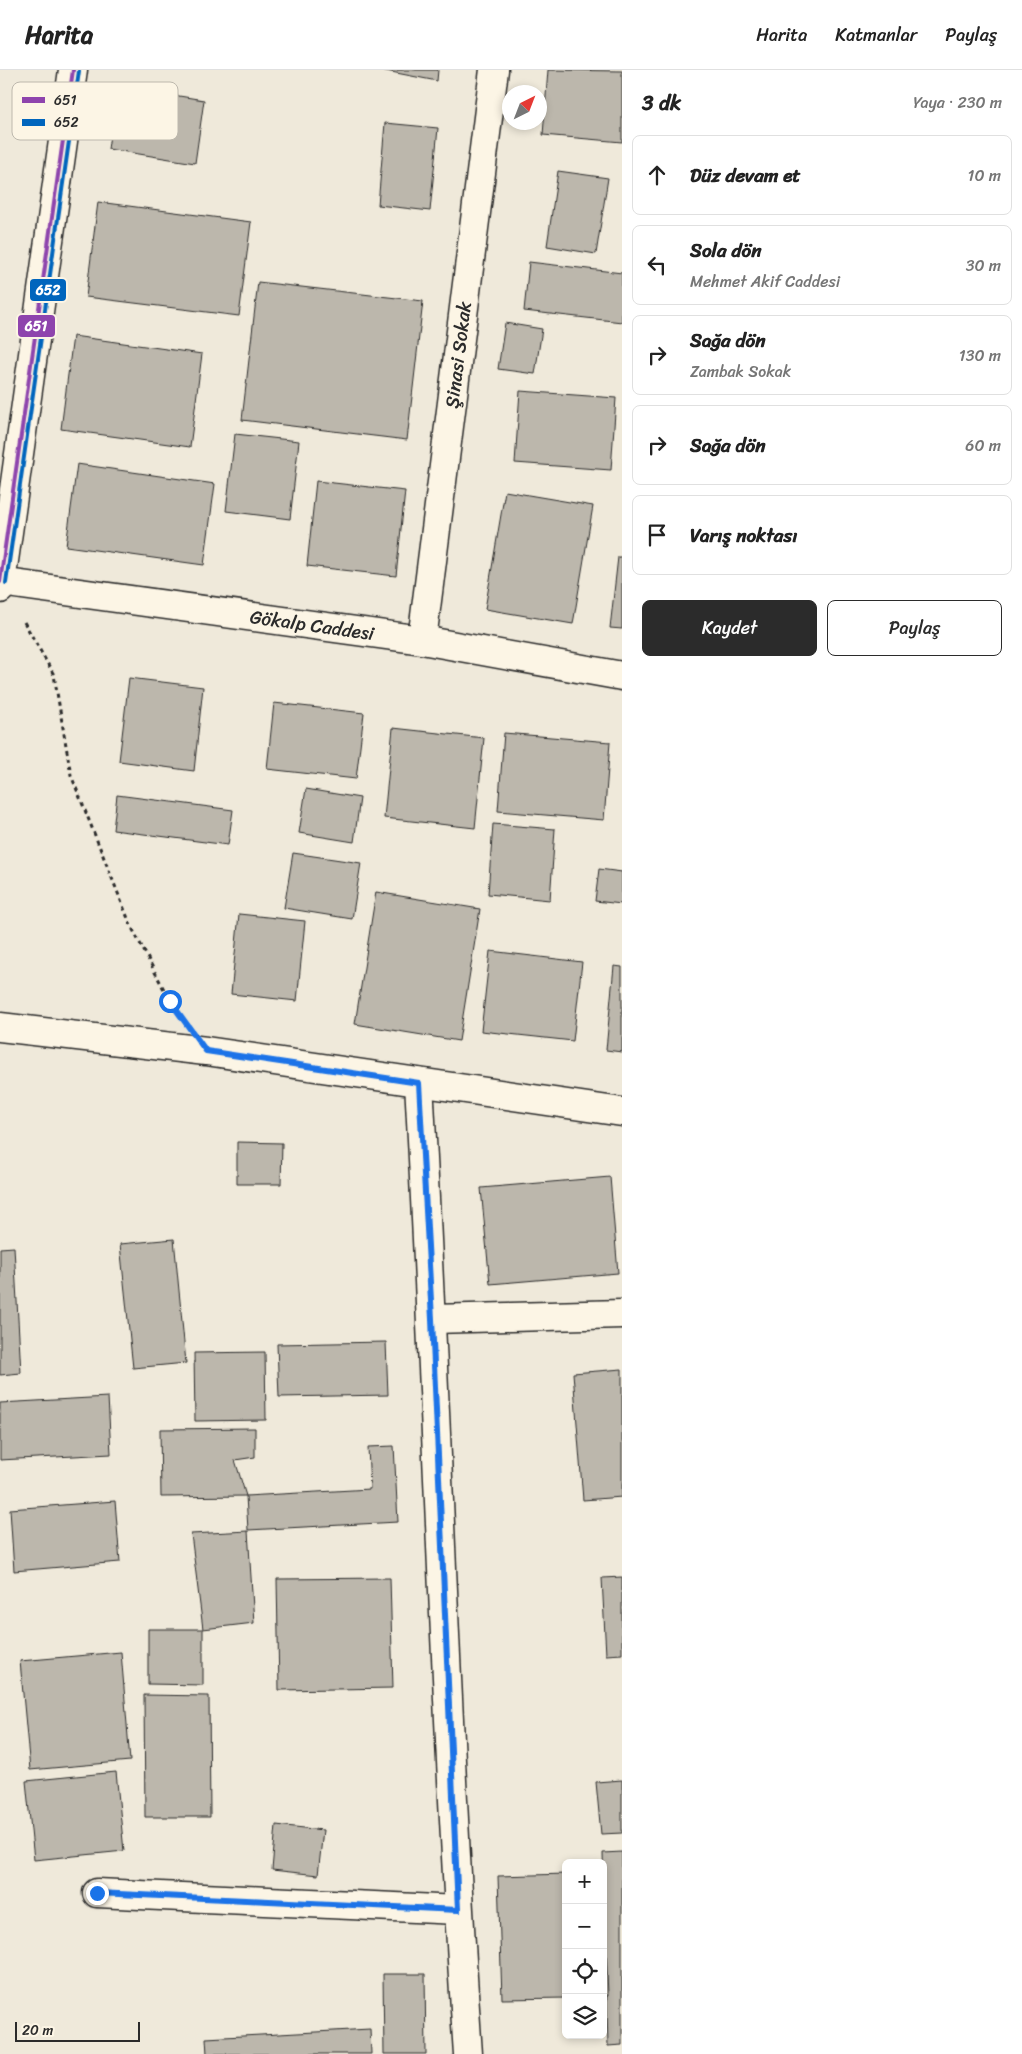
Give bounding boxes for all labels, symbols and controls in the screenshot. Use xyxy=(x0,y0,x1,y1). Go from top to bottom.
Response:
text: Harita xyxy=(25,14,93,56)
text: Harita xyxy=(756,19,807,51)
text: Katmanlar xyxy=(835,19,917,51)
text: Paylaş xyxy=(945,19,997,51)
legend xyxy=(12,82,178,140)
text: 3 dk xyxy=(642,84,681,122)
north arrow xyxy=(502,85,547,130)
text: 651 xyxy=(54,88,77,113)
text: Yaya · 230 m xyxy=(913,88,1002,117)
text: 652 xyxy=(54,110,79,135)
text: Düz devam et xyxy=(690,159,801,192)
icon: ahead xyxy=(643,161,671,189)
text: 10 m xyxy=(968,161,1001,190)
text: Sola dön xyxy=(690,234,761,267)
icon: left xyxy=(643,251,671,279)
text: 30 m xyxy=(966,251,1001,280)
text: Mehmet Akif Caddesi xyxy=(690,267,840,296)
line badge: 652 xyxy=(29,278,67,302)
text: 652 xyxy=(35,278,61,303)
street label: Şinasi Sokak xyxy=(435,299,481,410)
line badge: 651 xyxy=(17,314,56,338)
text: 651 xyxy=(24,314,47,339)
text: Sağa dön xyxy=(690,324,765,357)
icon: right xyxy=(643,341,671,369)
text: 130 m xyxy=(959,341,1001,370)
text: Zambak Sokak xyxy=(690,357,791,386)
text: Sağa dön xyxy=(690,429,765,462)
icon: right xyxy=(643,431,671,459)
text: 60 m xyxy=(965,431,1001,460)
text: Varış noktası xyxy=(690,519,797,552)
icon: arrive xyxy=(643,521,671,549)
street label: Gökalp Caddesi xyxy=(248,600,377,650)
button: Kaydet xyxy=(642,600,817,656)
button: Paylaş xyxy=(827,600,1002,656)
route start xyxy=(159,990,182,1013)
map controls xyxy=(562,1859,607,2039)
button: + xyxy=(562,1859,607,1904)
route end xyxy=(86,1882,109,1905)
button: − xyxy=(562,1904,607,1949)
button: locate xyxy=(562,1949,607,1994)
button: layers xyxy=(562,1994,607,2039)
text: 20 m xyxy=(22,2018,53,2043)
scale bar xyxy=(15,2019,140,2042)

